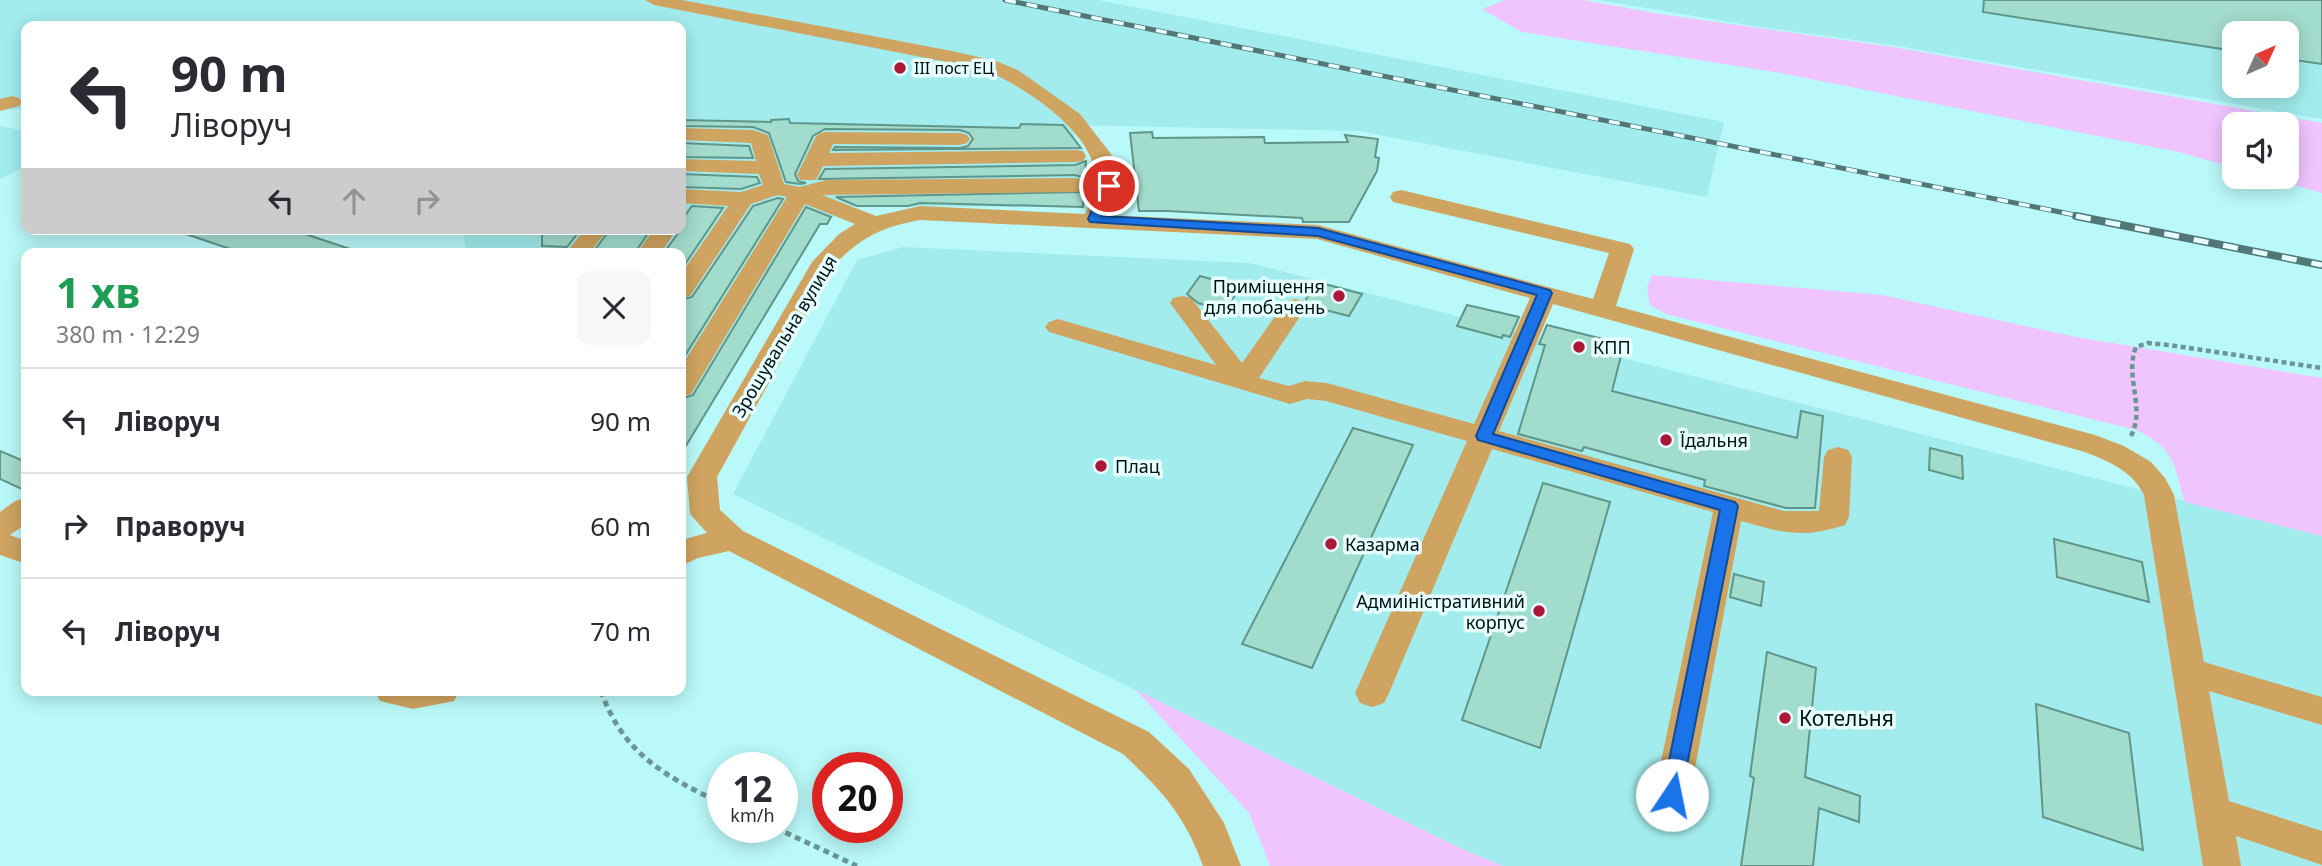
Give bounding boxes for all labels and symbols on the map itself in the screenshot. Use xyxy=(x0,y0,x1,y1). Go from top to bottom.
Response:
north arrow xyxy=(2222,21,2300,98)
place label: III пост ЕЦ xyxy=(914,57,994,79)
marker: III пост ЕЦ xyxy=(892,60,908,76)
pin xyxy=(1079,156,1139,216)
street label: Зрошувальна вулиця xyxy=(726,251,842,421)
place label: Приміщення для побачень xyxy=(1204,274,1325,319)
marker: Приміщення для побачень xyxy=(1331,288,1347,304)
place label: КПП xyxy=(1593,335,1631,359)
marker: КПП xyxy=(1571,339,1587,355)
place label: Їдальня xyxy=(1680,428,1748,452)
marker: Їдальня xyxy=(1658,432,1674,448)
place label: Плац xyxy=(1115,454,1160,478)
marker: Плац xyxy=(1093,458,1109,474)
place label: Казарма xyxy=(1345,532,1420,556)
marker: Казарма xyxy=(1323,536,1339,552)
place label: Адмиіністративний корпус xyxy=(1356,589,1525,634)
marker: Адмиіністративний корпус xyxy=(1531,603,1547,619)
place label: Котельня xyxy=(1799,704,1894,732)
marker: Котельня xyxy=(1777,710,1793,726)
speed limit sign: 20 xyxy=(812,752,903,843)
position arrow xyxy=(1635,758,1709,832)

